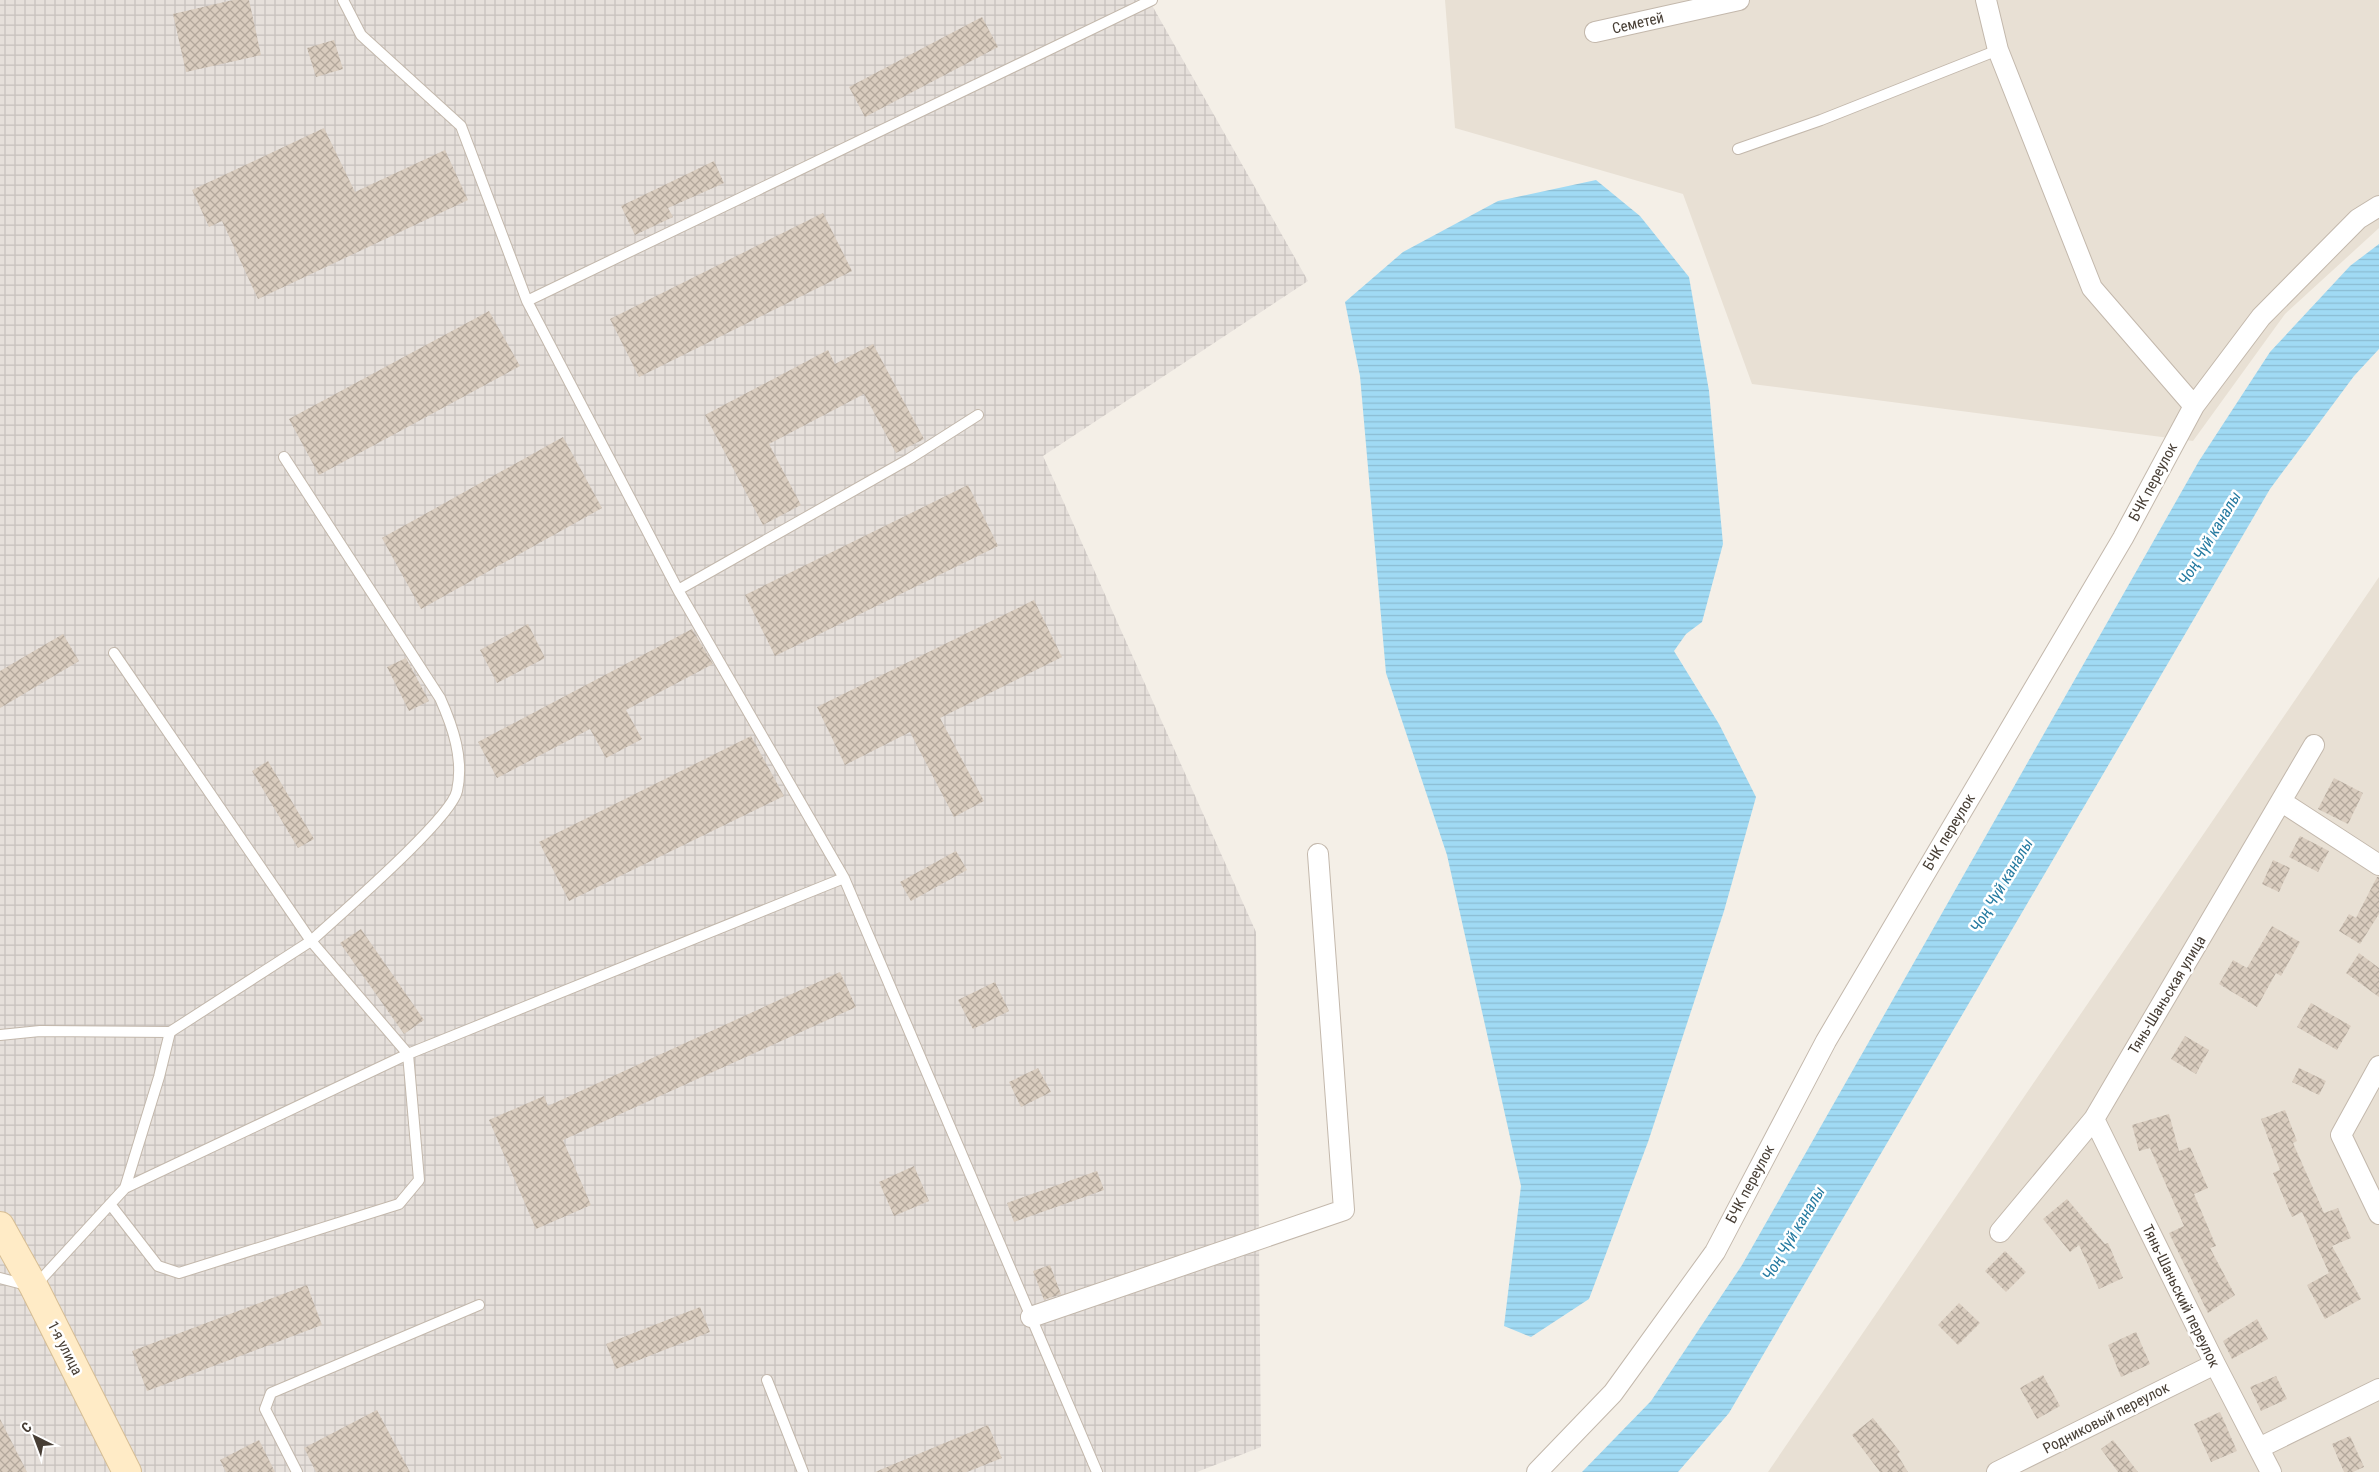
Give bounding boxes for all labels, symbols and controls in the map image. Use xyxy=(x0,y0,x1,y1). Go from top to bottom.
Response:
street label: Семетей xyxy=(1610,8,1666,38)
street label: БЧК переулок xyxy=(2125,440,2181,524)
water label: Чоң Чүй каналы xyxy=(2174,488,2245,588)
street label: БЧК переулок xyxy=(1919,790,1979,874)
water label: Чоң Чүй каналы xyxy=(1966,835,2037,935)
street label: Тянь-Шаньская улица xyxy=(2124,932,2210,1058)
street label: БЧК переулок xyxy=(1722,1142,1778,1226)
water label: Чоң Чүй каналы xyxy=(1758,1183,1829,1283)
street label: Тянь-Шаньский переулок xyxy=(2138,1221,2224,1371)
street label: 1-я улица xyxy=(44,1318,86,1378)
street label: Родниковый переулок xyxy=(2040,1378,2172,1458)
north arrow xyxy=(10,1412,60,1462)
text: С xyxy=(18,1419,35,1436)

